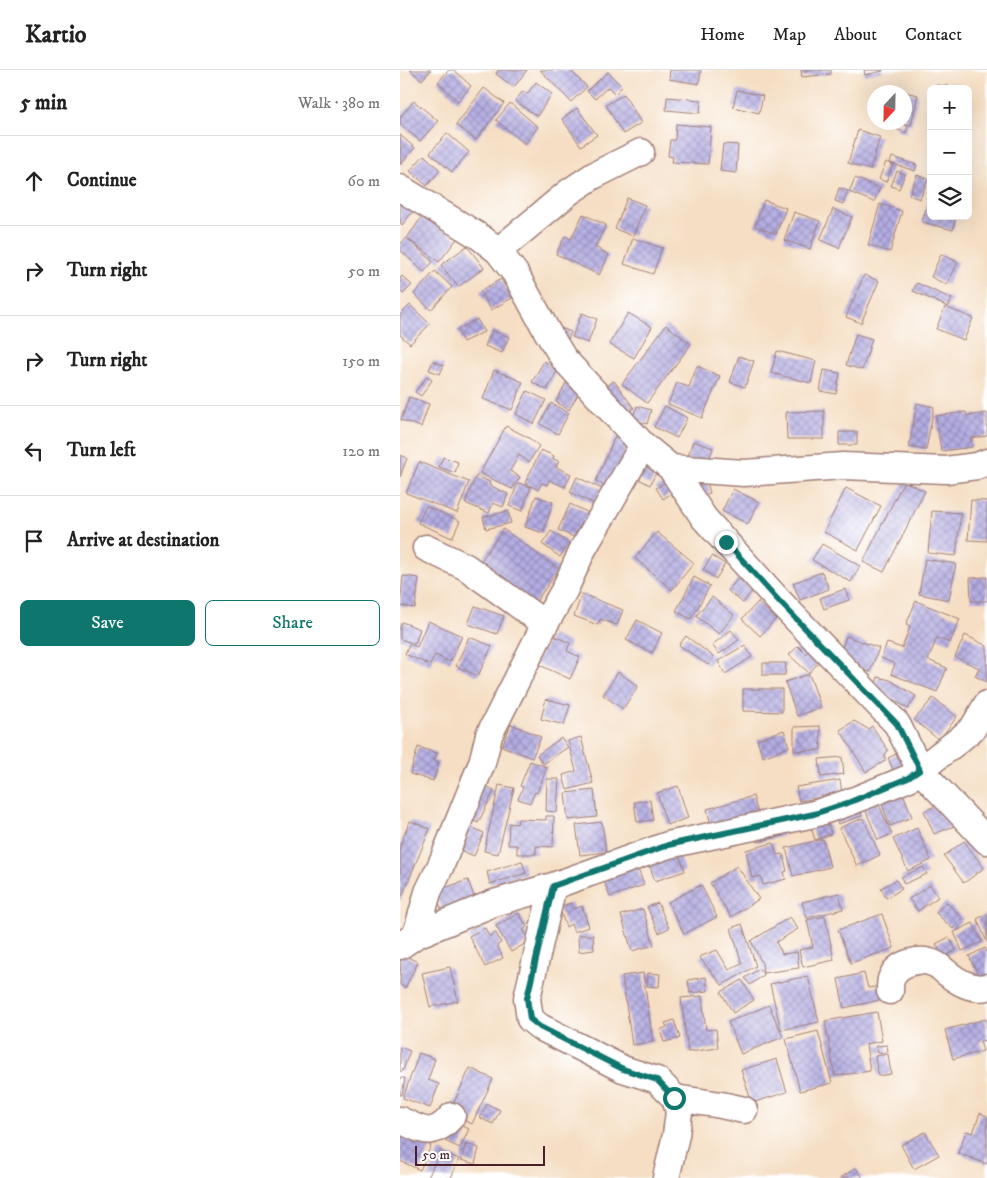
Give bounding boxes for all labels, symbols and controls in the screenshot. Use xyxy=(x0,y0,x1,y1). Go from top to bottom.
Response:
text: Kartio xyxy=(25,20,87,50)
text: Home xyxy=(700,24,745,46)
text: Map xyxy=(773,24,806,46)
text: About xyxy=(834,24,877,46)
text: Contact xyxy=(905,24,962,46)
north arrow xyxy=(867,85,912,130)
map controls xyxy=(927,85,972,220)
button: + xyxy=(927,85,972,130)
text: 5 min xyxy=(20,90,67,116)
text: Walk · 380 m xyxy=(298,93,380,113)
button: − xyxy=(927,130,972,175)
icon: ahead xyxy=(20,167,48,195)
text: Continue xyxy=(67,169,137,192)
text: 60 m xyxy=(348,171,380,191)
button: layers xyxy=(927,175,972,220)
icon: right xyxy=(20,257,48,285)
text: Turn right xyxy=(67,259,147,282)
text: 50 m xyxy=(348,261,380,281)
icon: right xyxy=(20,347,48,375)
text: Turn right xyxy=(67,349,147,372)
text: 150 m xyxy=(342,351,380,371)
icon: left xyxy=(20,437,48,465)
text: Turn left xyxy=(67,439,136,462)
text: 120 m xyxy=(342,441,380,461)
icon: arrive xyxy=(20,527,48,555)
text: Arrive at destination xyxy=(67,529,219,552)
route end xyxy=(715,531,738,554)
button: Save xyxy=(20,600,195,646)
button: Share xyxy=(205,600,380,646)
route start xyxy=(663,1087,686,1110)
scale bar xyxy=(415,1143,545,1166)
text: 50 m xyxy=(422,1146,450,1164)

